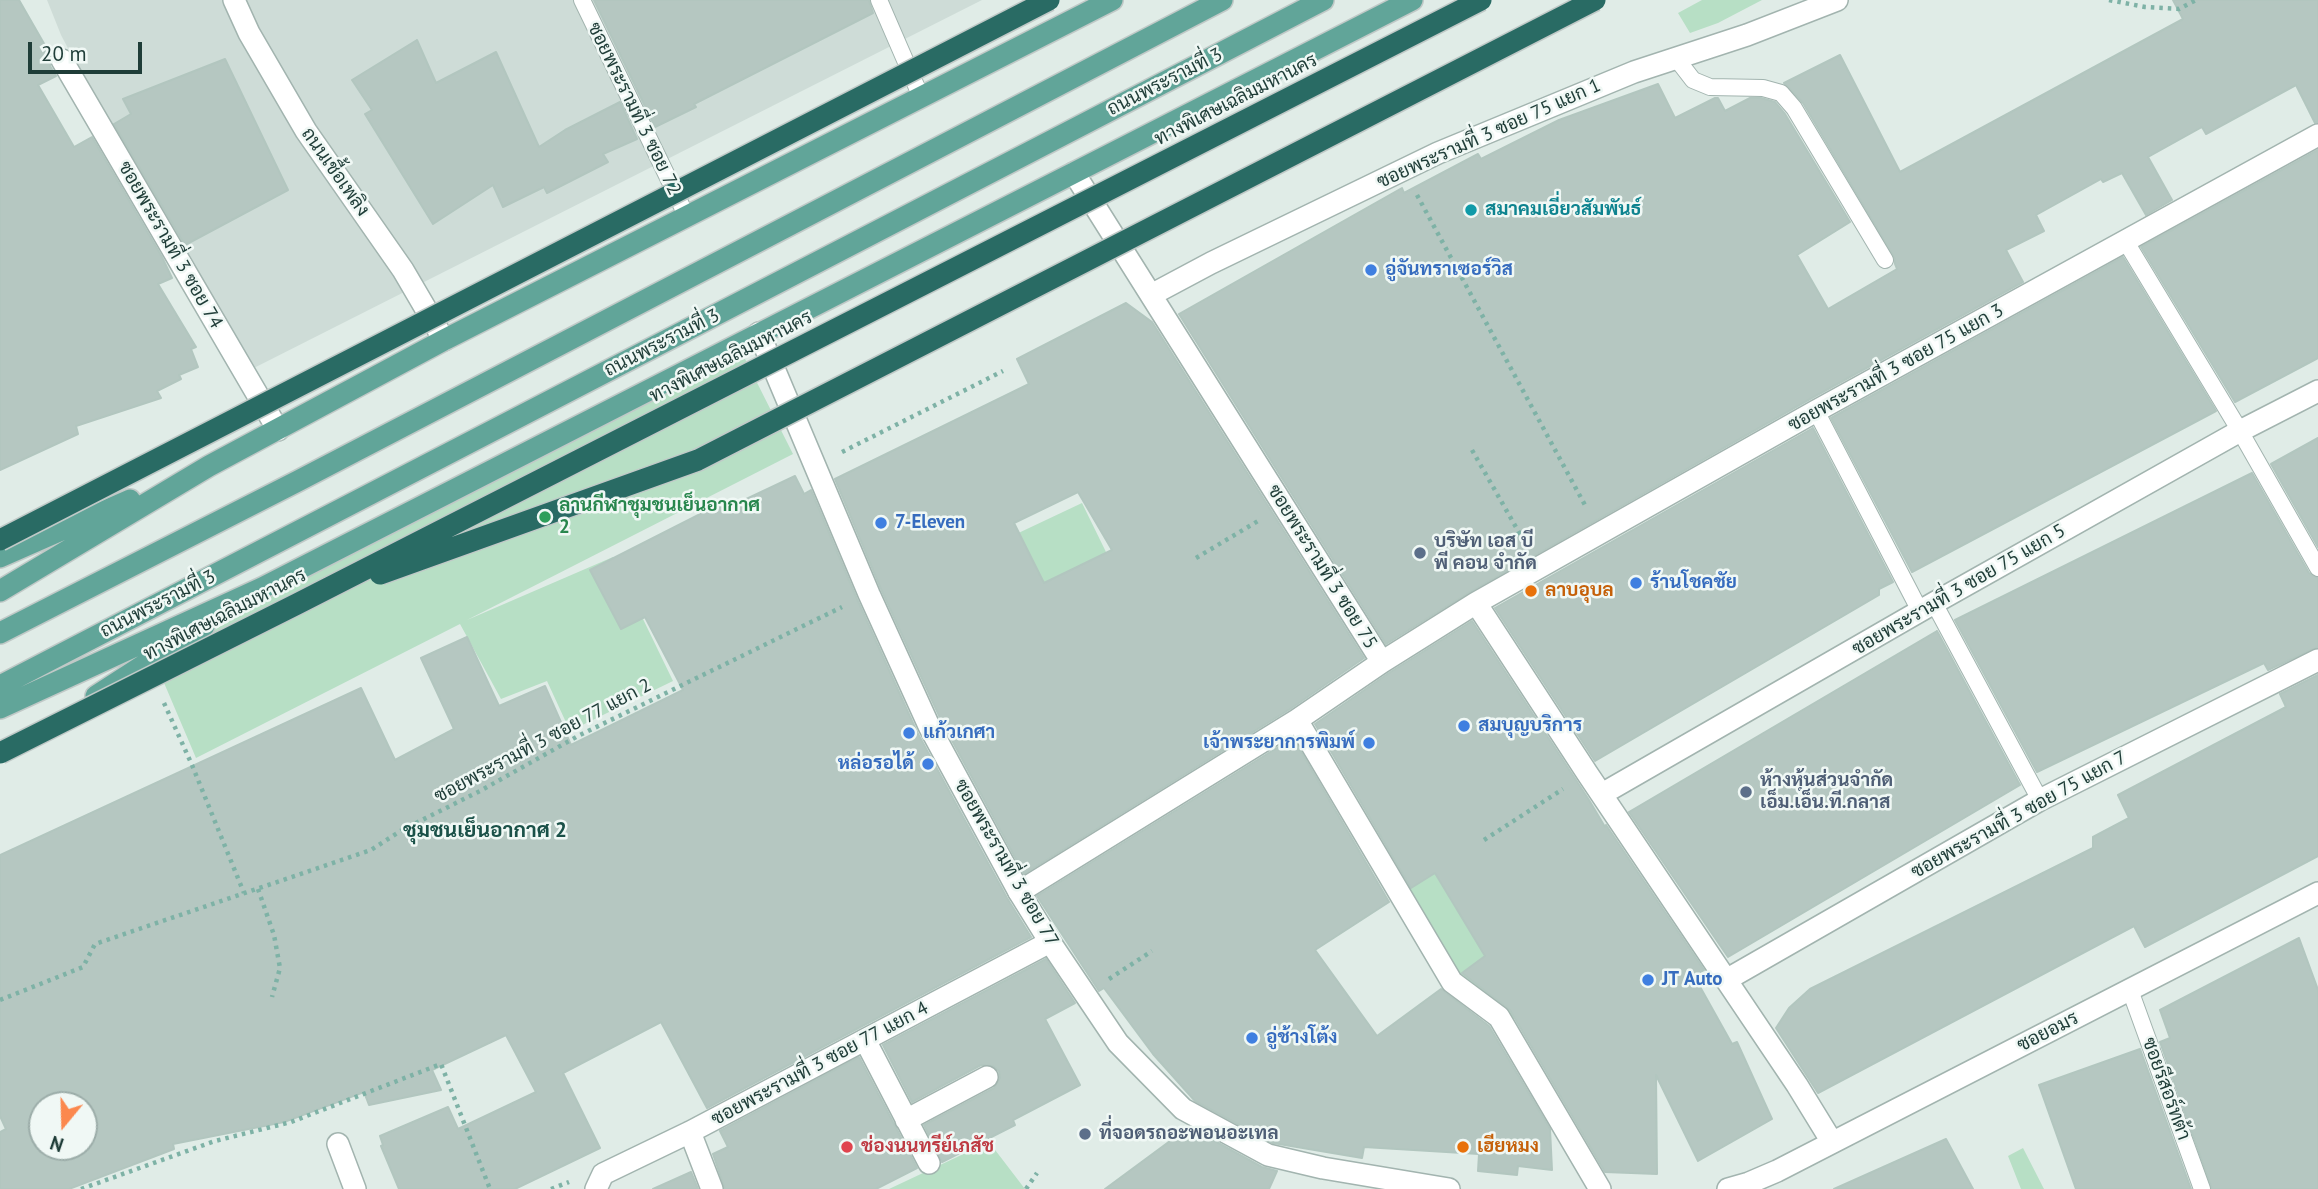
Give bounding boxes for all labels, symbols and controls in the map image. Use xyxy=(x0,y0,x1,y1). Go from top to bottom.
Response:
street label: ซอยพระรามที่ 3 ซอย 72 xyxy=(582,19,686,199)
scale bar xyxy=(32,28,145,72)
text: 20 m xyxy=(41,40,87,67)
street label: ถนนพระรามที่ 3 xyxy=(1104,43,1226,121)
street label: ทางพิเศษเฉลิมมหานคร xyxy=(1151,49,1321,151)
street label: ซอยพระรามที่ 3 ซอย 75 แยก 1 xyxy=(1374,74,1604,194)
street label: ถนนเชื้อเพลิง xyxy=(296,123,374,221)
street label: ซอยพระรามที่ 3 ซอย 74 xyxy=(113,157,227,333)
place label: สมาคมเอี่ยวสัมพันธ์ xyxy=(1485,199,1642,221)
marker: สมาคมเอี่ยวสัมพันธ์ xyxy=(1463,202,1479,218)
place label: อู่จันทราเซอร์วิส xyxy=(1385,259,1513,281)
marker: อู่จันทราเซอร์วิส xyxy=(1363,262,1379,278)
street label: ซอยพระรามที่ 3 ซอย 75 แยก 3 xyxy=(1784,299,2008,437)
street label: ถนนพระรามที่ 3 xyxy=(601,304,723,382)
street label: ทางพิเศษเฉลิมมหานคร xyxy=(646,306,816,408)
street label: ซอยพระรามที่ 3 ซอย 75 xyxy=(1262,481,1382,653)
place label: ลานกีฬาชุมชนเย็นอากาศ 2 xyxy=(559,495,760,539)
marker: ลานกีฬาชุมชนเย็นอากาศ 2 xyxy=(537,509,553,525)
place label: 7-Eleven xyxy=(895,512,965,534)
marker: 7-Eleven xyxy=(873,515,889,531)
street label: ซอยพระรามที่ 3 ซอย 75 แยก 5 xyxy=(1848,519,2070,661)
place label: บริษัท เอส บี พี คอน จำกัด xyxy=(1434,531,1537,575)
marker: บริษัท เอส บี พี คอน จำกัด xyxy=(1412,545,1428,561)
street label: ทางพิเศษเฉลิมมหานคร xyxy=(140,564,310,666)
street label: ถนนพระรามที่ 3 xyxy=(97,565,219,643)
place label: ร้านโชคชัย xyxy=(1650,572,1737,594)
marker: ร้านโชคชัย xyxy=(1628,575,1644,591)
place label: ลาบอุบล xyxy=(1545,580,1614,602)
marker: ลาบอุบล xyxy=(1523,583,1539,599)
street label: ซอยพระรามที่ 3 ซอย 77 แยก 2 xyxy=(431,674,655,808)
place label: สมบุญบริการ xyxy=(1478,715,1582,737)
marker: สมบุญบริการ xyxy=(1456,718,1472,734)
place label: แก้วเกศา xyxy=(923,722,995,744)
marker: แก้วเกศา xyxy=(901,725,917,741)
place label: เจ้าพระยาการพิมพ์ xyxy=(1203,732,1355,754)
marker: เจ้าพระยาการพิมพ์ xyxy=(1361,735,1377,751)
street label: ซอยพระรามที่ 3 ซอย 75 แยก 7 xyxy=(1907,746,2131,884)
place label: หล่อรอได้ xyxy=(838,753,914,775)
marker: หล่อรอได้ xyxy=(920,756,936,772)
place label: ห้างหุ้นส่วนจำกัด เอ็ม.เอ็น.ที.กลาส xyxy=(1760,770,1893,814)
street label: ซอยพระรามที่ 3 ซอย 77 xyxy=(949,775,1063,951)
marker: ห้างหุ้นส่วนจำกัด เอ็ม.เอ็น.ที.กลาส xyxy=(1738,784,1754,800)
district label: ชุมชนเย็นอากาศ 2 xyxy=(403,818,567,844)
place label: JT Auto xyxy=(1662,969,1722,991)
marker: JT Auto xyxy=(1640,972,1656,988)
street label: ซอยพระรามที่ 3 ซอย 77 แยก 4 xyxy=(708,997,932,1131)
street label: ซอยอมร xyxy=(2014,1007,2082,1057)
place label: อู่ช้างโต้ง xyxy=(1266,1027,1337,1049)
marker: อู่ช้างโต้ง xyxy=(1244,1030,1260,1046)
street label: ซอยรีสอร์ทต้า xyxy=(2137,1035,2195,1143)
north arrow xyxy=(28,1091,98,1161)
place label: ที่จอดรถอะพอนอะเทล xyxy=(1099,1123,1279,1145)
marker: ที่จอดรถอะพอนอะเทล xyxy=(1077,1126,1093,1142)
text: N xyxy=(47,1131,67,1157)
place label: ช่องนนทรีย์เภสัช xyxy=(861,1136,994,1158)
place label: เฮียหมง xyxy=(1477,1136,1539,1158)
marker: ช่องนนทรีย์เภสัช xyxy=(839,1139,855,1155)
marker: เฮียหมง xyxy=(1455,1139,1471,1155)

